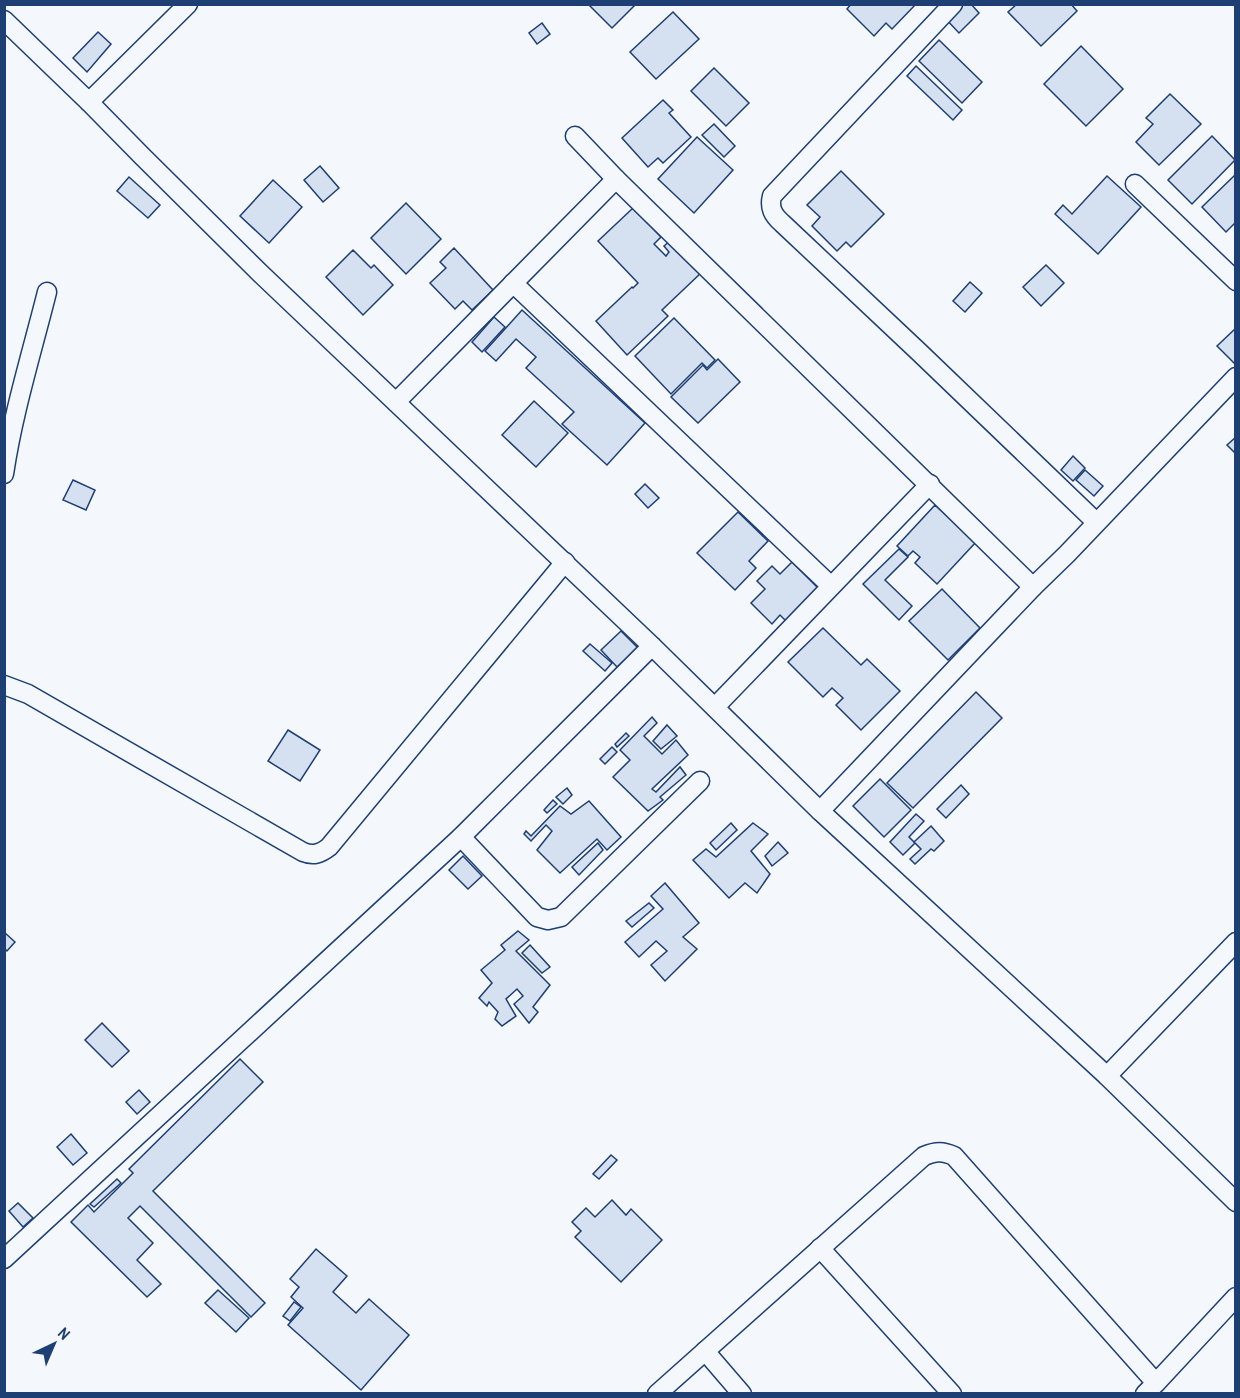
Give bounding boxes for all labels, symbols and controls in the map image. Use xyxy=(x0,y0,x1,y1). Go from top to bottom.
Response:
north arrow xyxy=(24,1314,84,1374)
text: N xyxy=(53,1322,75,1344)

